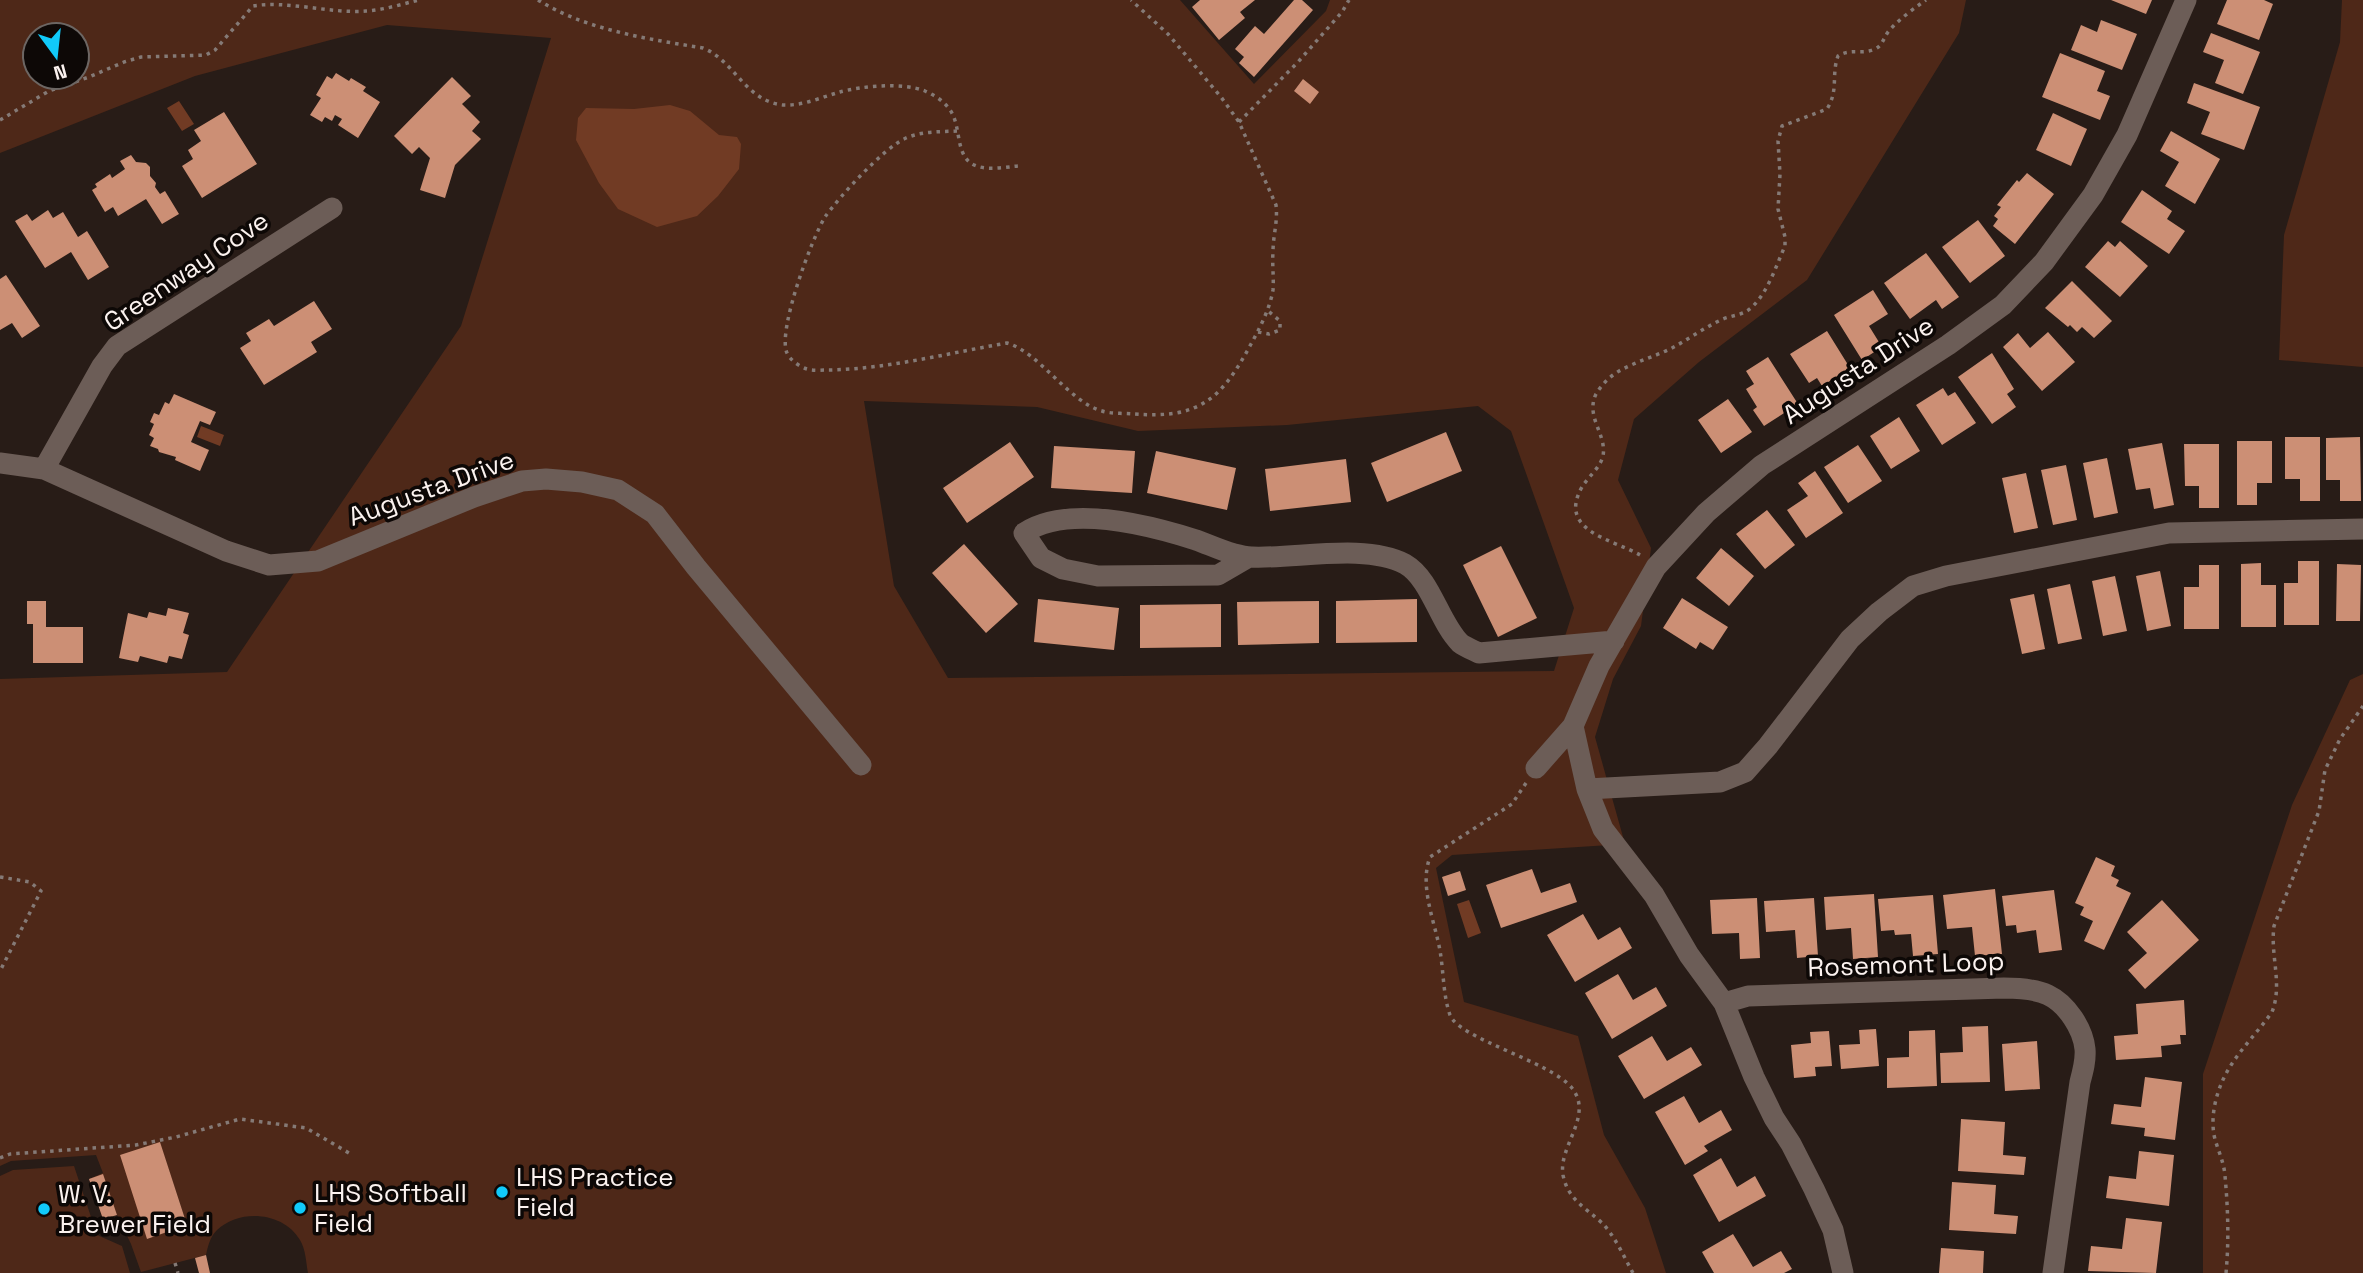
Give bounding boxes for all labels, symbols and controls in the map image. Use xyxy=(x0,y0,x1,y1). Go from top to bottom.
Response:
north arrow xyxy=(21,21,91,91)
text: N xyxy=(51,58,70,86)
street label: Greenway Cove xyxy=(97,203,275,339)
street label: Augusta Drive xyxy=(1776,308,1940,432)
street label: Augusta Drive xyxy=(343,442,519,534)
street label: Rosemont Loop xyxy=(1807,944,2005,984)
place label: LHS Practice Field xyxy=(516,1160,674,1224)
place label: LHS Softball Field xyxy=(314,1176,467,1240)
place label: W. V. Brewer Field xyxy=(58,1177,211,1241)
marker: LHS Practice Field xyxy=(494,1184,510,1200)
marker: LHS Softball Field xyxy=(292,1200,308,1216)
marker: W. V. Brewer Field xyxy=(36,1201,52,1217)

